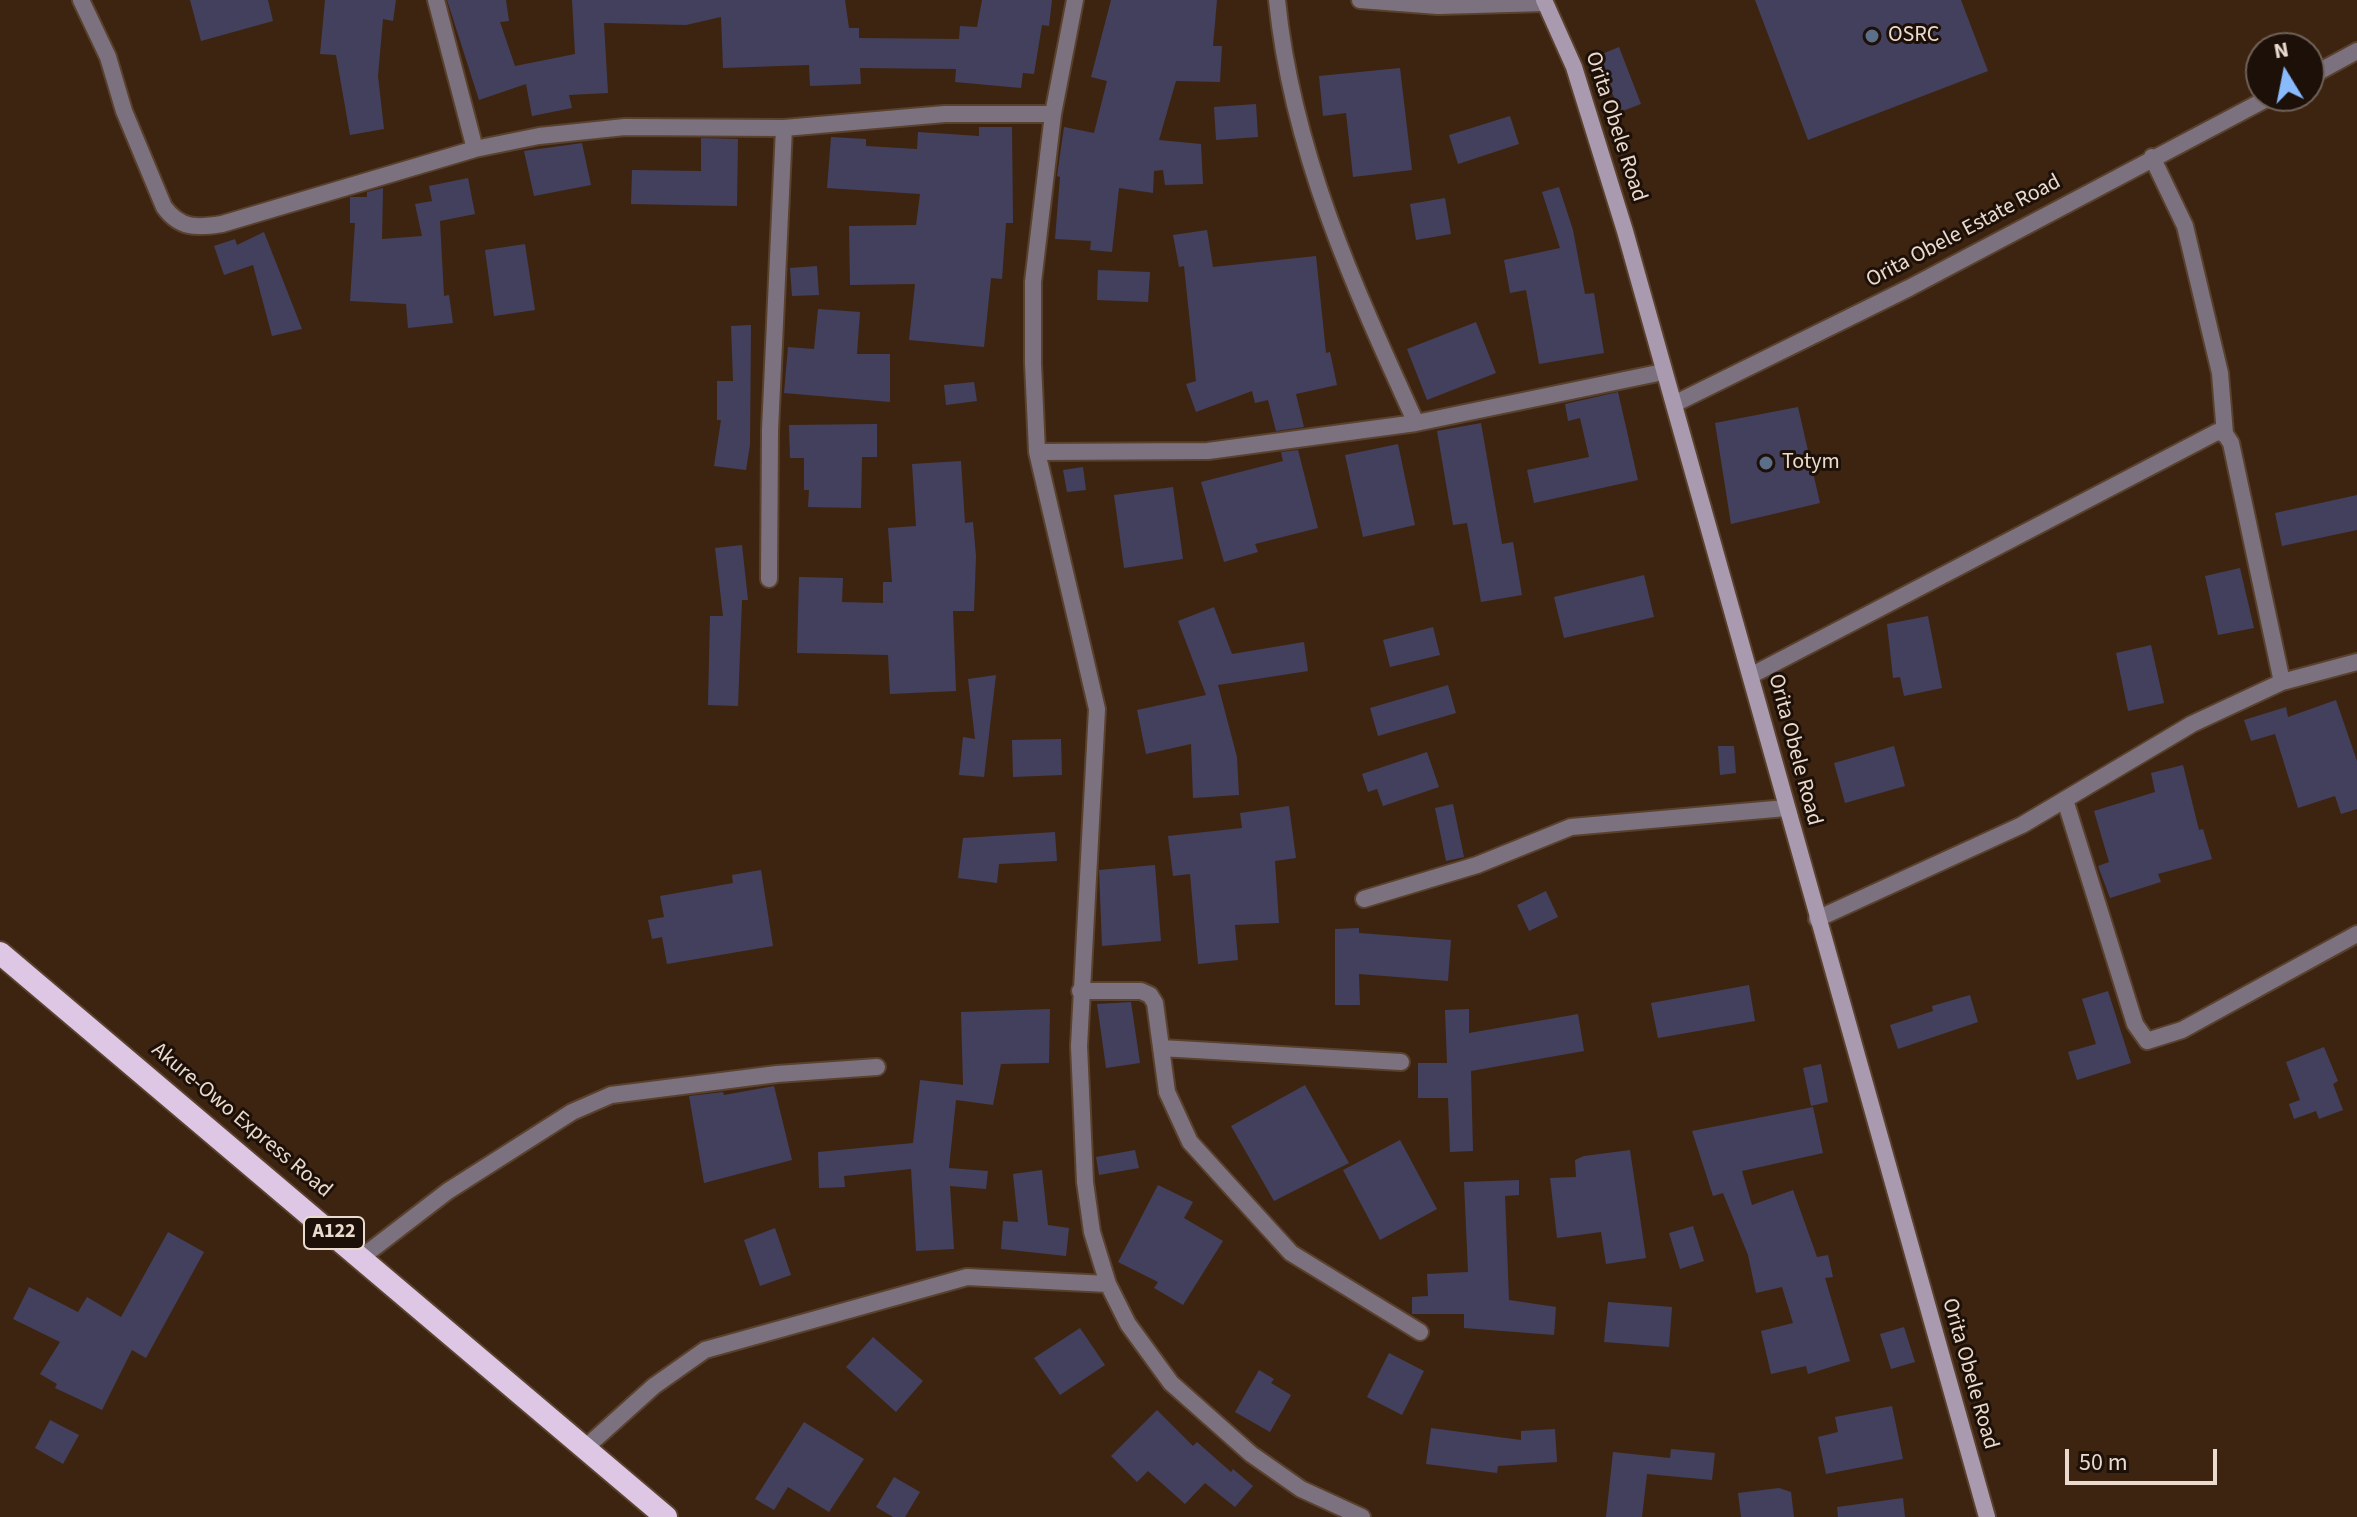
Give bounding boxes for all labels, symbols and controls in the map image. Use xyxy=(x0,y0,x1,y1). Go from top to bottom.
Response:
place label: OSRC xyxy=(1888,23,1939,49)
marker: OSRC xyxy=(1863,27,1881,45)
north arrow xyxy=(2245,32,2325,112)
text: N xyxy=(2271,33,2291,67)
street label: Orita Obele Road xyxy=(1578,49,1652,205)
street label: Orita Obele Estate Road xyxy=(1862,170,2066,294)
place label: Totym xyxy=(1782,450,1840,476)
marker: Totym xyxy=(1757,454,1775,472)
street label: Orita Obele Road xyxy=(1761,671,1827,829)
street label: Akure-Owo Express Road xyxy=(145,1038,337,1204)
road number: A122 xyxy=(304,1217,364,1249)
street label: Orita Obele Road xyxy=(1935,1295,2003,1453)
scale bar xyxy=(2069,1433,2221,1483)
text: 50 m xyxy=(2079,1445,2128,1480)

